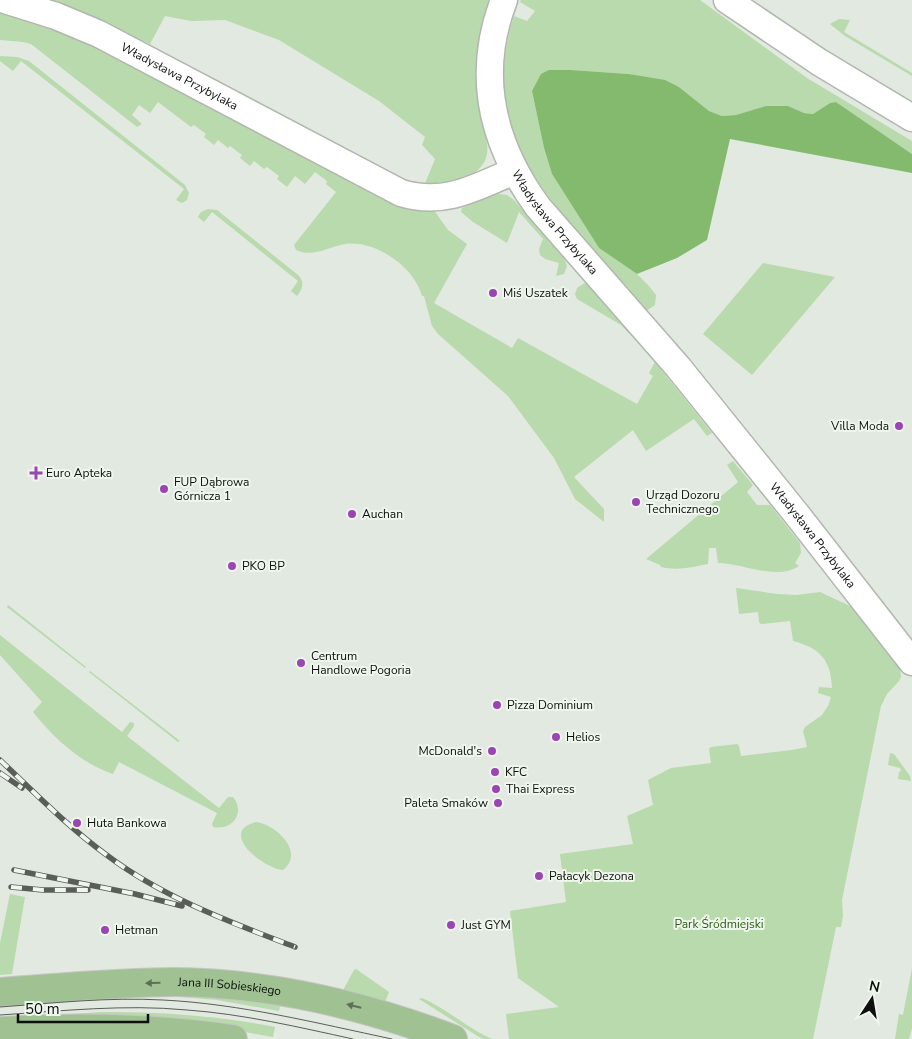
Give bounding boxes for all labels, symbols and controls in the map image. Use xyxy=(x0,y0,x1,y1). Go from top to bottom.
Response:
street label: Władysława Przybylaka xyxy=(118,39,241,114)
street label: Władysława Przybylaka xyxy=(508,167,602,278)
place label: Miś Uszatek xyxy=(503,285,569,301)
marker: Miś Uszatek xyxy=(487,287,499,299)
place label: Villa Moda xyxy=(830,418,889,434)
marker: Villa Moda xyxy=(893,420,905,432)
place label: Euro Apteka xyxy=(46,465,112,481)
marker: Euro Apteka xyxy=(30,467,42,479)
place label: FUP Dąbrowa Górnicza 1 xyxy=(174,474,249,504)
street label: Władysława Przybylaka xyxy=(766,479,859,591)
marker: FUP Dąbrowa Górnicza 1 xyxy=(158,483,170,495)
place label: Urząd Dozoru Technicznego xyxy=(646,487,720,517)
marker: Urząd Dozoru Technicznego xyxy=(630,496,642,508)
place label: Auchan xyxy=(362,506,403,522)
marker: Auchan xyxy=(346,508,358,520)
place label: PKO BP xyxy=(242,558,285,574)
marker: PKO BP xyxy=(226,560,238,572)
place label: Centrum Handlowe Pogoria xyxy=(311,648,411,678)
marker: Centrum Handlowe Pogoria xyxy=(295,657,307,669)
place label: Pizza Dominium xyxy=(507,697,593,713)
marker: Pizza Dominium xyxy=(491,699,503,711)
place label: Helios xyxy=(566,729,601,745)
marker: Helios xyxy=(550,731,562,743)
place label: McDonald's xyxy=(419,743,482,759)
marker: McDonald's xyxy=(486,745,498,757)
place label: KFC xyxy=(505,764,527,780)
marker: KFC xyxy=(489,766,501,778)
place label: Thai Express xyxy=(506,781,575,797)
marker: Thai Express xyxy=(490,783,502,795)
place label: Paleta Smaków xyxy=(404,795,488,811)
marker: Paleta Smaków xyxy=(492,797,504,809)
place label: Huta Bankowa xyxy=(87,815,167,831)
marker: Huta Bankowa xyxy=(71,817,83,829)
place label: Pałacyk Dezona xyxy=(549,868,634,884)
marker: Pałacyk Dezona xyxy=(533,870,545,882)
park label: Park Śródmiejski xyxy=(674,916,764,932)
place label: Just GYM xyxy=(460,917,511,933)
marker: Just GYM xyxy=(445,919,457,931)
place label: Hetman xyxy=(115,922,158,938)
marker: Hetman xyxy=(99,924,111,936)
street label: Jana III Sobieskiego xyxy=(177,974,283,999)
north arrow xyxy=(847,974,897,1024)
text: N xyxy=(867,976,882,997)
one-way arrow xyxy=(145,979,161,987)
scale bar xyxy=(18,992,148,1024)
text: 50 m xyxy=(25,999,60,1019)
one-way arrow xyxy=(347,1002,362,1010)

